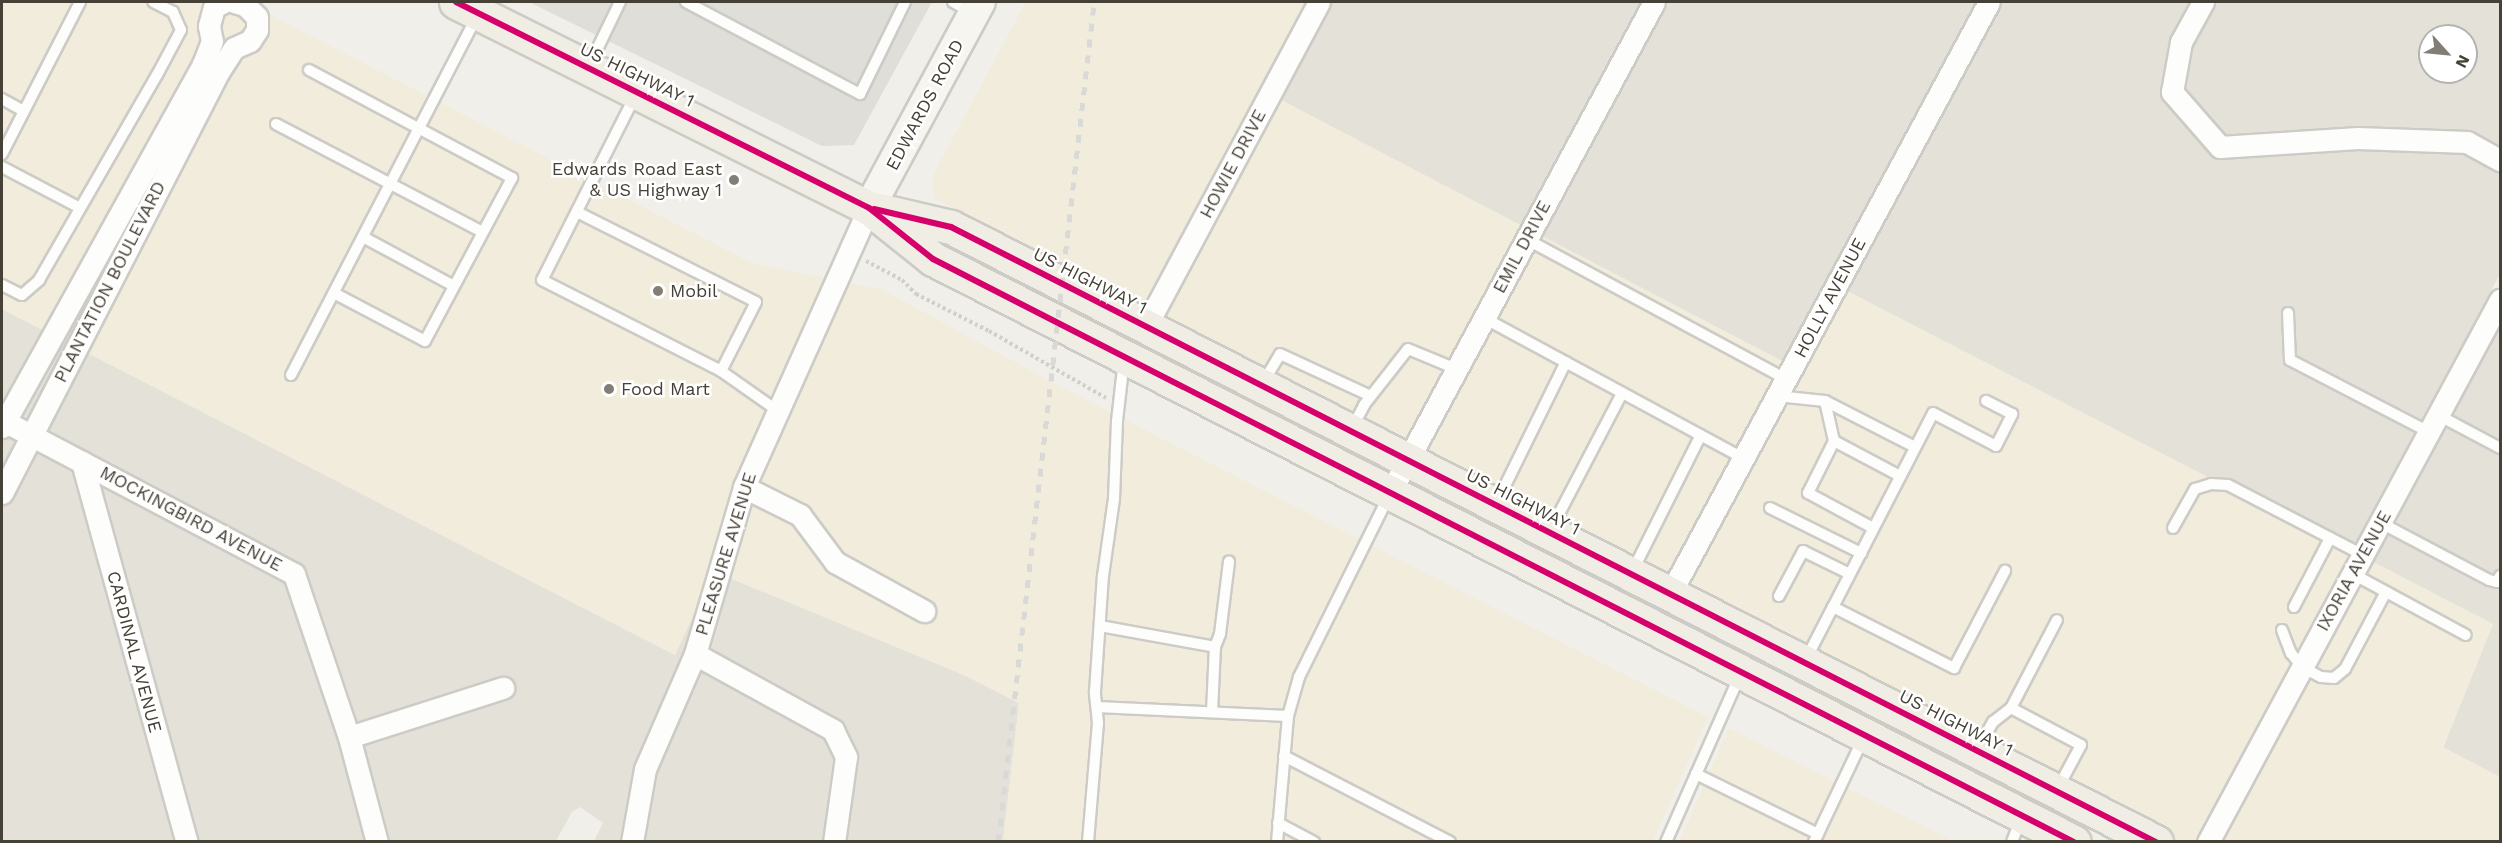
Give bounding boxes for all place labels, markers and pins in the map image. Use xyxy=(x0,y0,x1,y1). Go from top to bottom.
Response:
place label: Edwards Road East & US Highway 1 xyxy=(552,159,722,201)
marker: Edwards Road East & US Highway 1 xyxy=(727,173,741,187)
place label: Mobil xyxy=(670,280,718,302)
marker: Mobil xyxy=(651,284,665,298)
place label: Food Mart xyxy=(621,378,710,400)
marker: Food Mart xyxy=(602,382,616,396)

